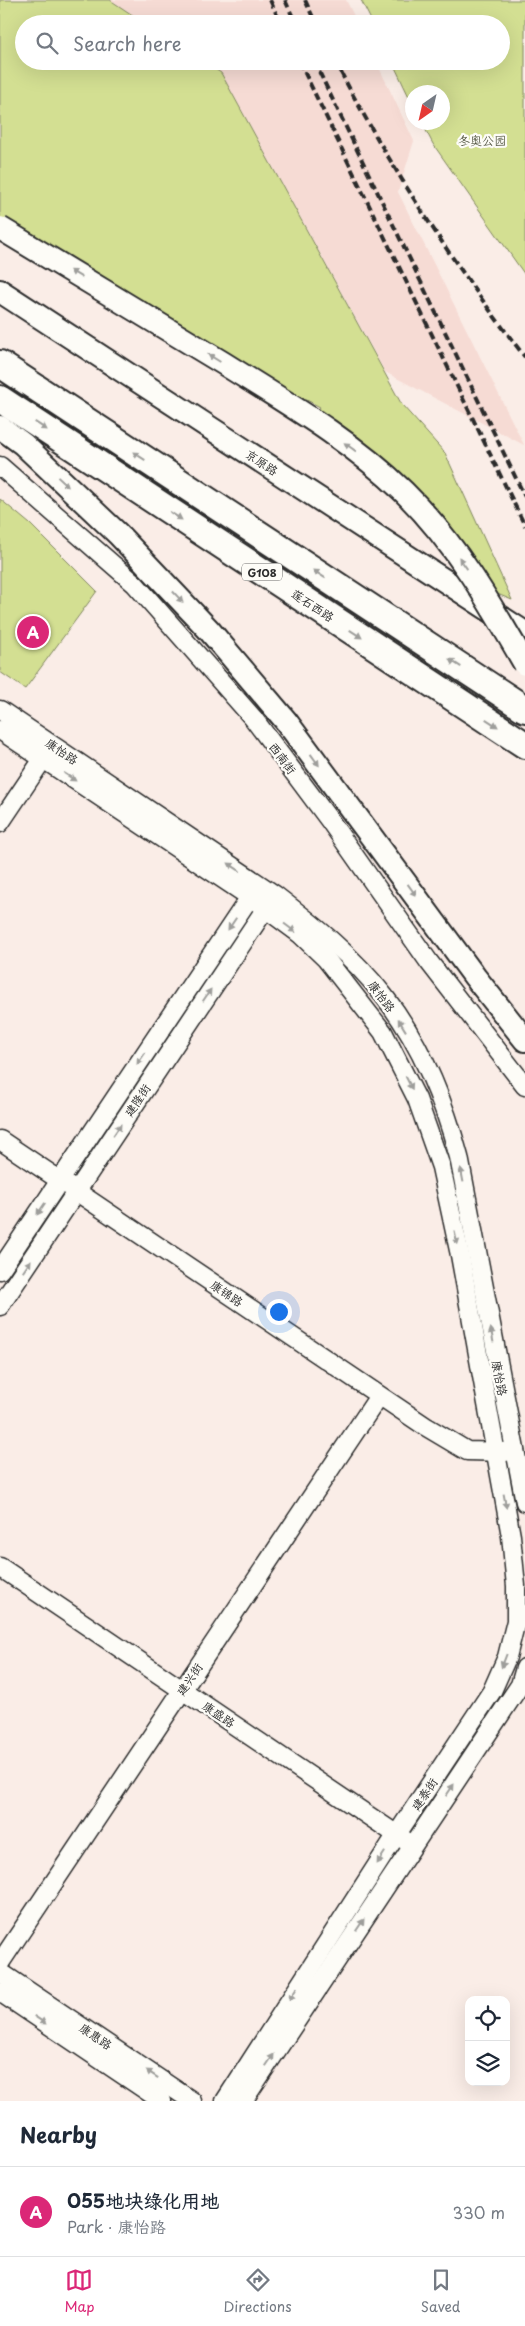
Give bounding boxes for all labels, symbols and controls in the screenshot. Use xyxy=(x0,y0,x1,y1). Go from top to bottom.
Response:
search box xyxy=(15,15,510,70)
icon: search xyxy=(33,29,61,57)
text: Search here xyxy=(73,29,182,57)
north arrow xyxy=(405,85,450,130)
park label: 冬奥公园 xyxy=(458,131,506,149)
one-way arrow xyxy=(69,269,82,278)
one-way arrow xyxy=(208,354,221,363)
one-way arrow xyxy=(34,421,47,431)
one-way arrow xyxy=(344,442,357,452)
street label: 京原路 xyxy=(242,445,282,479)
one-way arrow xyxy=(133,451,146,461)
one-way arrow xyxy=(56,476,68,488)
one-way arrow xyxy=(170,511,183,520)
one-way arrow xyxy=(458,556,468,570)
road number: G108 xyxy=(242,564,282,580)
one-way arrow xyxy=(312,569,326,579)
street label: 莲石西路 xyxy=(288,584,338,626)
one-way arrow xyxy=(172,591,184,603)
pin: A xyxy=(17,613,49,651)
one-way arrow xyxy=(349,629,363,639)
one-way arrow xyxy=(448,658,462,668)
one-way arrow xyxy=(485,718,498,728)
street label: 康怡路 xyxy=(42,733,82,769)
street label: 西南街 xyxy=(265,738,301,778)
one-way arrow xyxy=(310,753,320,767)
one-way arrow xyxy=(63,772,76,781)
one-way arrow xyxy=(228,862,241,872)
one-way arrow xyxy=(406,884,416,897)
one-way arrow xyxy=(227,917,237,931)
one-way arrow xyxy=(283,922,296,933)
street label: 康怡路 xyxy=(364,976,400,1016)
one-way arrow xyxy=(203,988,212,1002)
one-way arrow xyxy=(398,1018,407,1031)
one-way arrow xyxy=(137,1052,146,1066)
one-way arrow xyxy=(405,1076,413,1090)
street label: 建隆街 xyxy=(119,1080,155,1120)
one-way arrow xyxy=(112,1124,122,1137)
one-way arrow xyxy=(457,1166,465,1182)
one-way arrow xyxy=(36,1202,46,1215)
one-way arrow xyxy=(452,1230,460,1245)
one-way arrow xyxy=(22,1259,32,1272)
street label: 康锦路 xyxy=(207,1275,247,1311)
your location xyxy=(266,1299,292,1325)
one-way arrow xyxy=(487,1326,495,1342)
street label: 康怡路 xyxy=(488,1359,512,1397)
one-way arrow xyxy=(501,1494,509,1510)
one-way arrow xyxy=(500,1654,508,1668)
street label: 建兴街 xyxy=(171,1659,207,1699)
street label: 康盛路 xyxy=(199,1696,239,1732)
street label: 建泰街 xyxy=(406,1774,442,1814)
one-way arrow xyxy=(445,1783,455,1797)
one-way arrow xyxy=(377,1851,386,1864)
one-way arrow xyxy=(355,1918,365,1932)
one-way arrow xyxy=(288,1987,298,2001)
map controls xyxy=(465,1996,510,2086)
button: locate xyxy=(465,1996,510,2041)
one-way arrow xyxy=(34,2015,47,2025)
street label: 康惠路 xyxy=(76,2018,116,2054)
button: layers xyxy=(465,2041,510,2086)
one-way arrow xyxy=(265,2054,275,2067)
one-way arrow xyxy=(145,2069,158,2079)
text: Nearby xyxy=(20,2118,97,2150)
text: 055地块绿化用地 xyxy=(67,2186,219,2214)
text: A xyxy=(30,2200,42,2224)
text: 330 m xyxy=(452,2200,505,2224)
text: Park · 康怡路 xyxy=(67,2214,166,2238)
tab: Map xyxy=(65,2266,94,2317)
tab: Directions xyxy=(224,2266,292,2317)
tab: Saved xyxy=(421,2266,460,2317)

